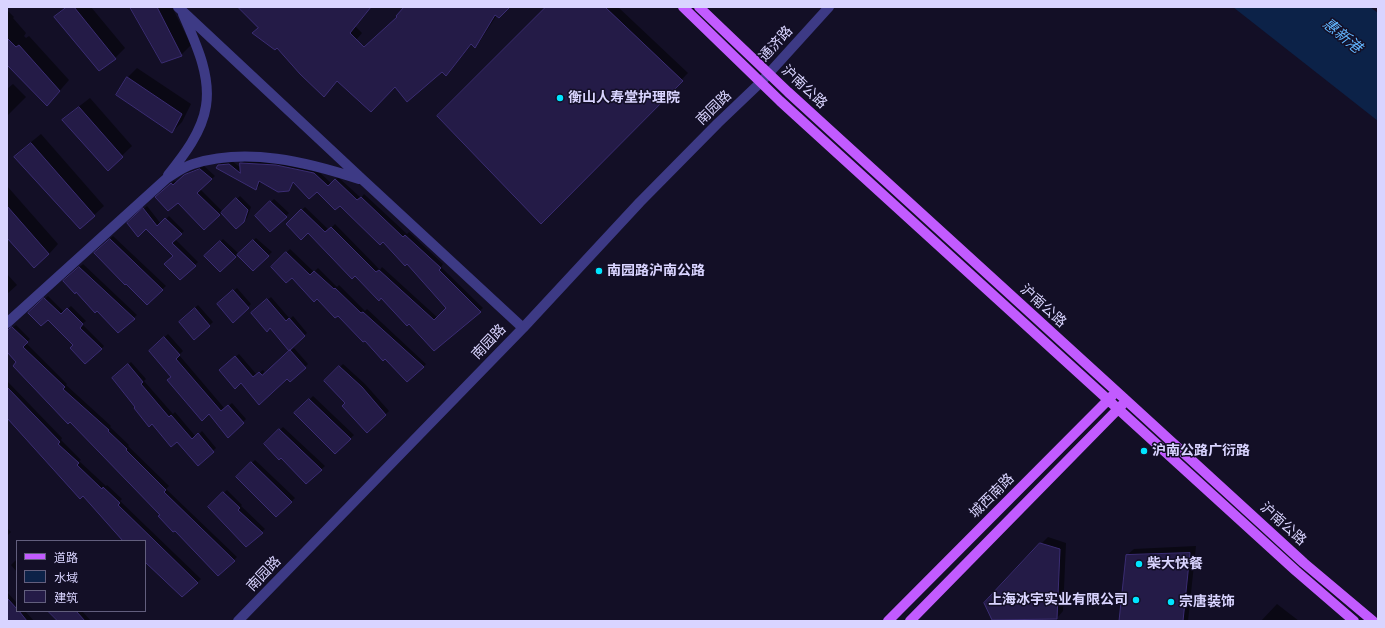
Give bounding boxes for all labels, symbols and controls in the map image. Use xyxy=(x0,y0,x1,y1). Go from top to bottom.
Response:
water label: 惠新港 xyxy=(1319,15,1365,57)
street label: 通济路 xyxy=(756,23,796,65)
street label: 沪南公路 xyxy=(778,62,830,112)
street label: 南园路 xyxy=(693,87,735,129)
place label: 衡山人寿堂护理院 xyxy=(568,90,680,106)
marker: 衡山人寿堂护理院 xyxy=(555,93,565,103)
place label: 南园路沪南公路 xyxy=(607,263,705,279)
marker: 南园路沪南公路 xyxy=(594,266,604,276)
street label: 沪南公路 xyxy=(1017,281,1069,331)
street label: 南园路 xyxy=(468,321,510,363)
place label: 沪南公路广衍路 xyxy=(1152,443,1250,459)
marker: 沪南公路广衍路 xyxy=(1139,446,1149,456)
street label: 城西南路 xyxy=(966,470,1018,522)
street label: 沪南公路 xyxy=(1257,499,1309,549)
legend xyxy=(16,540,146,612)
text: 道路 xyxy=(54,550,78,565)
street label: 南园路 xyxy=(243,553,285,595)
place label: 柴大快餐 xyxy=(1147,556,1203,572)
marker: 柴大快餐 xyxy=(1134,559,1144,569)
text: 水域 xyxy=(54,570,78,585)
text: 建筑 xyxy=(54,590,78,605)
place label: 上海冰宇实业有限公司 xyxy=(988,592,1128,608)
place label: 宗唐装饰 xyxy=(1179,594,1235,610)
marker: 上海冰宇实业有限公司 xyxy=(1131,595,1141,605)
marker: 宗唐装饰 xyxy=(1166,597,1176,607)

